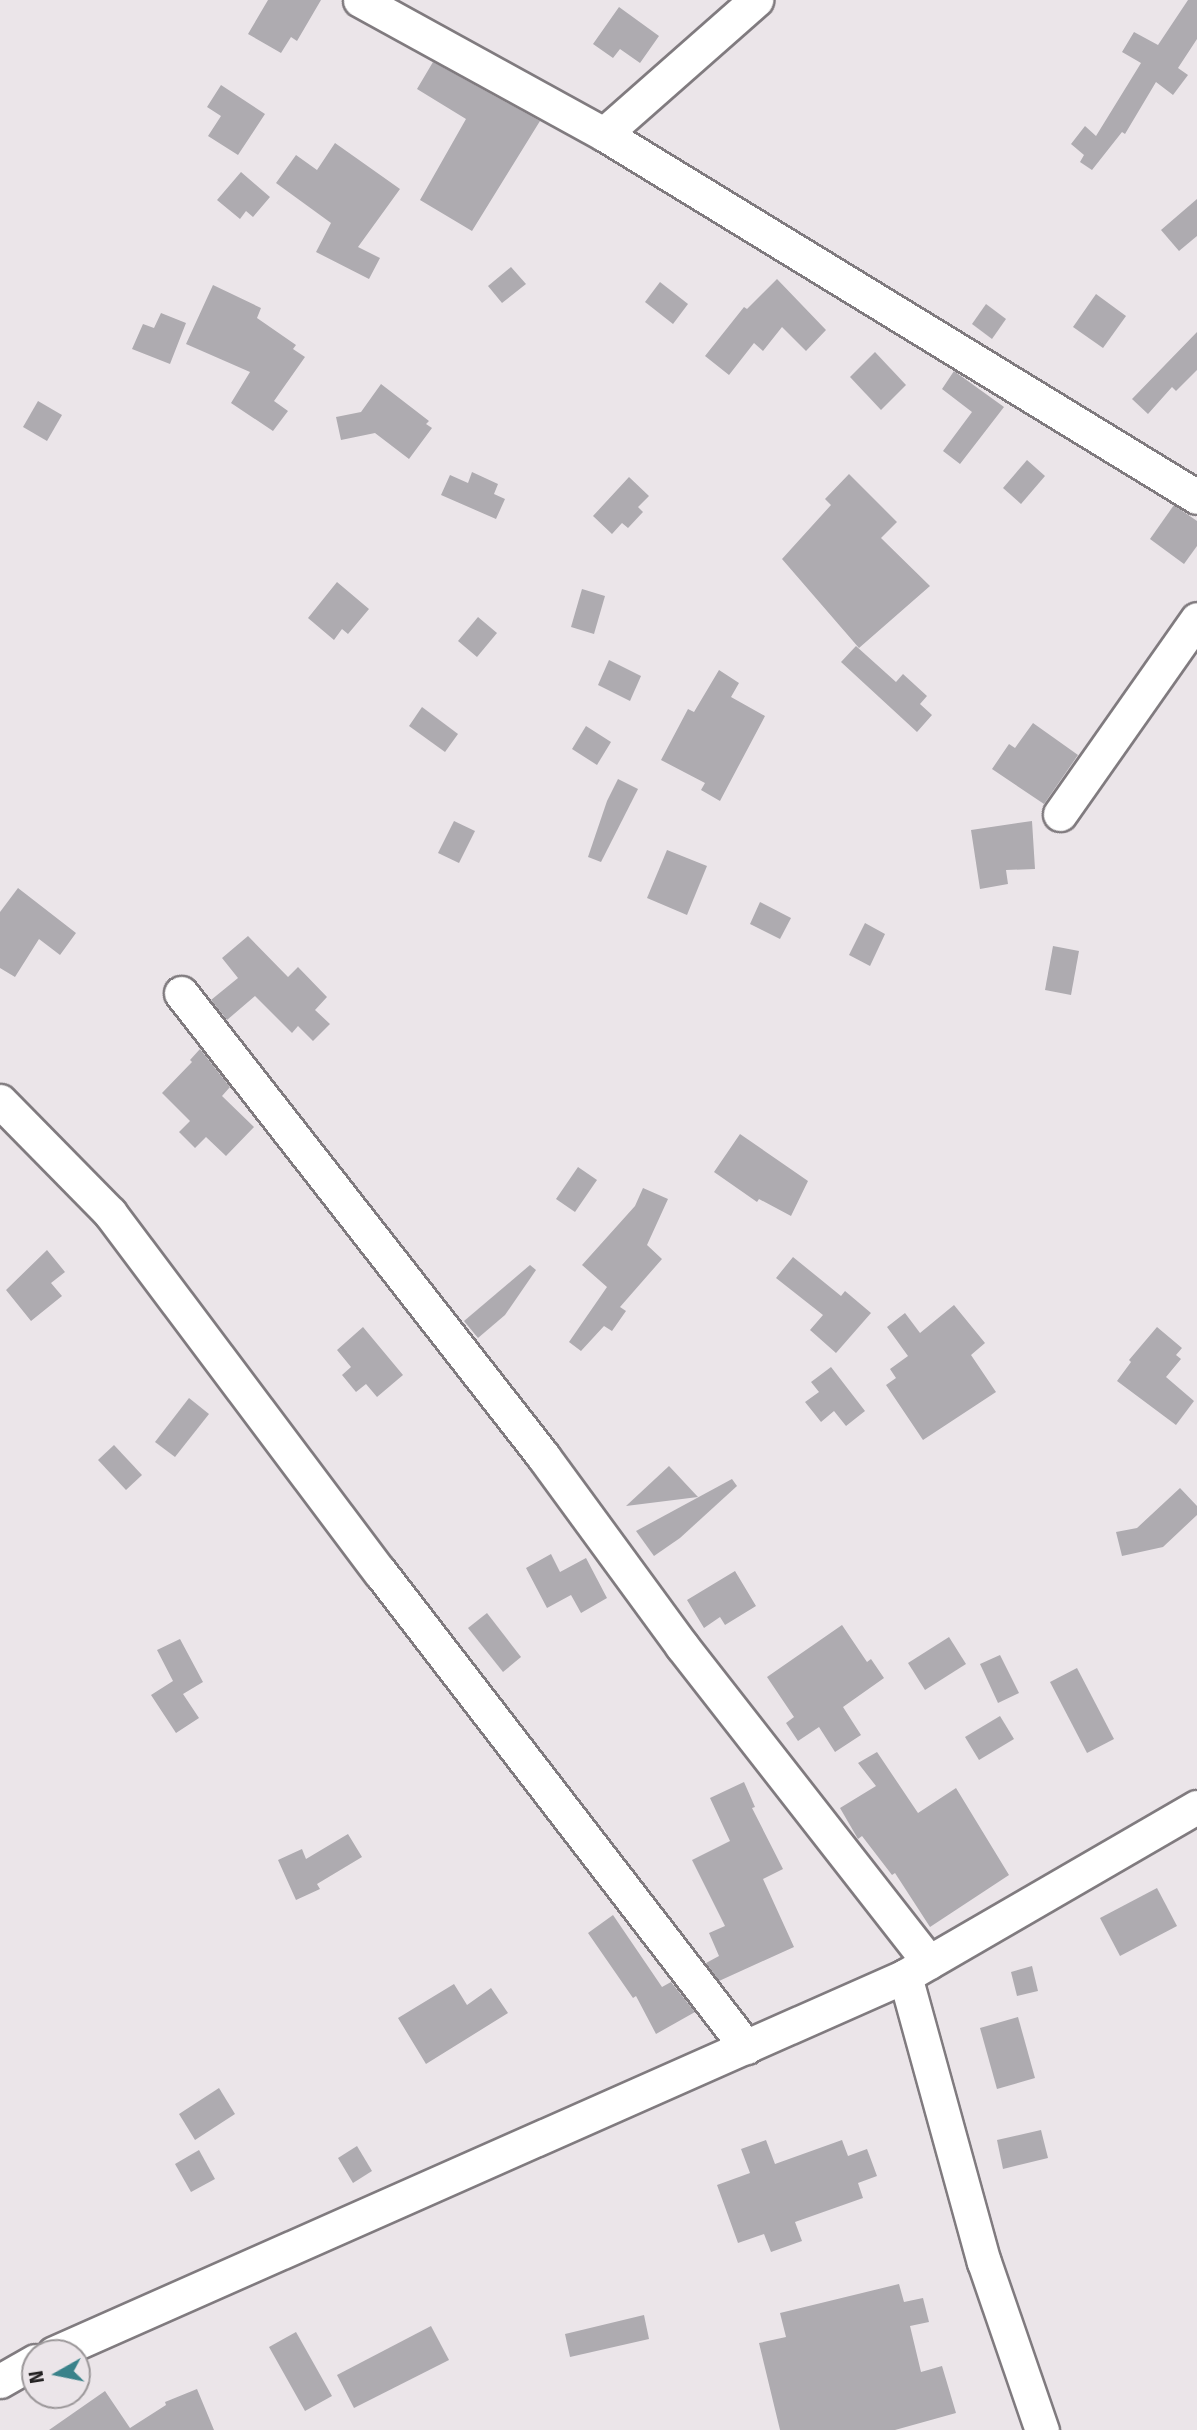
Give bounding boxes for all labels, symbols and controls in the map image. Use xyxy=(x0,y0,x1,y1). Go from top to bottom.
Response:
north arrow xyxy=(21,2339,91,2409)
text: N xyxy=(24,2369,49,2385)

